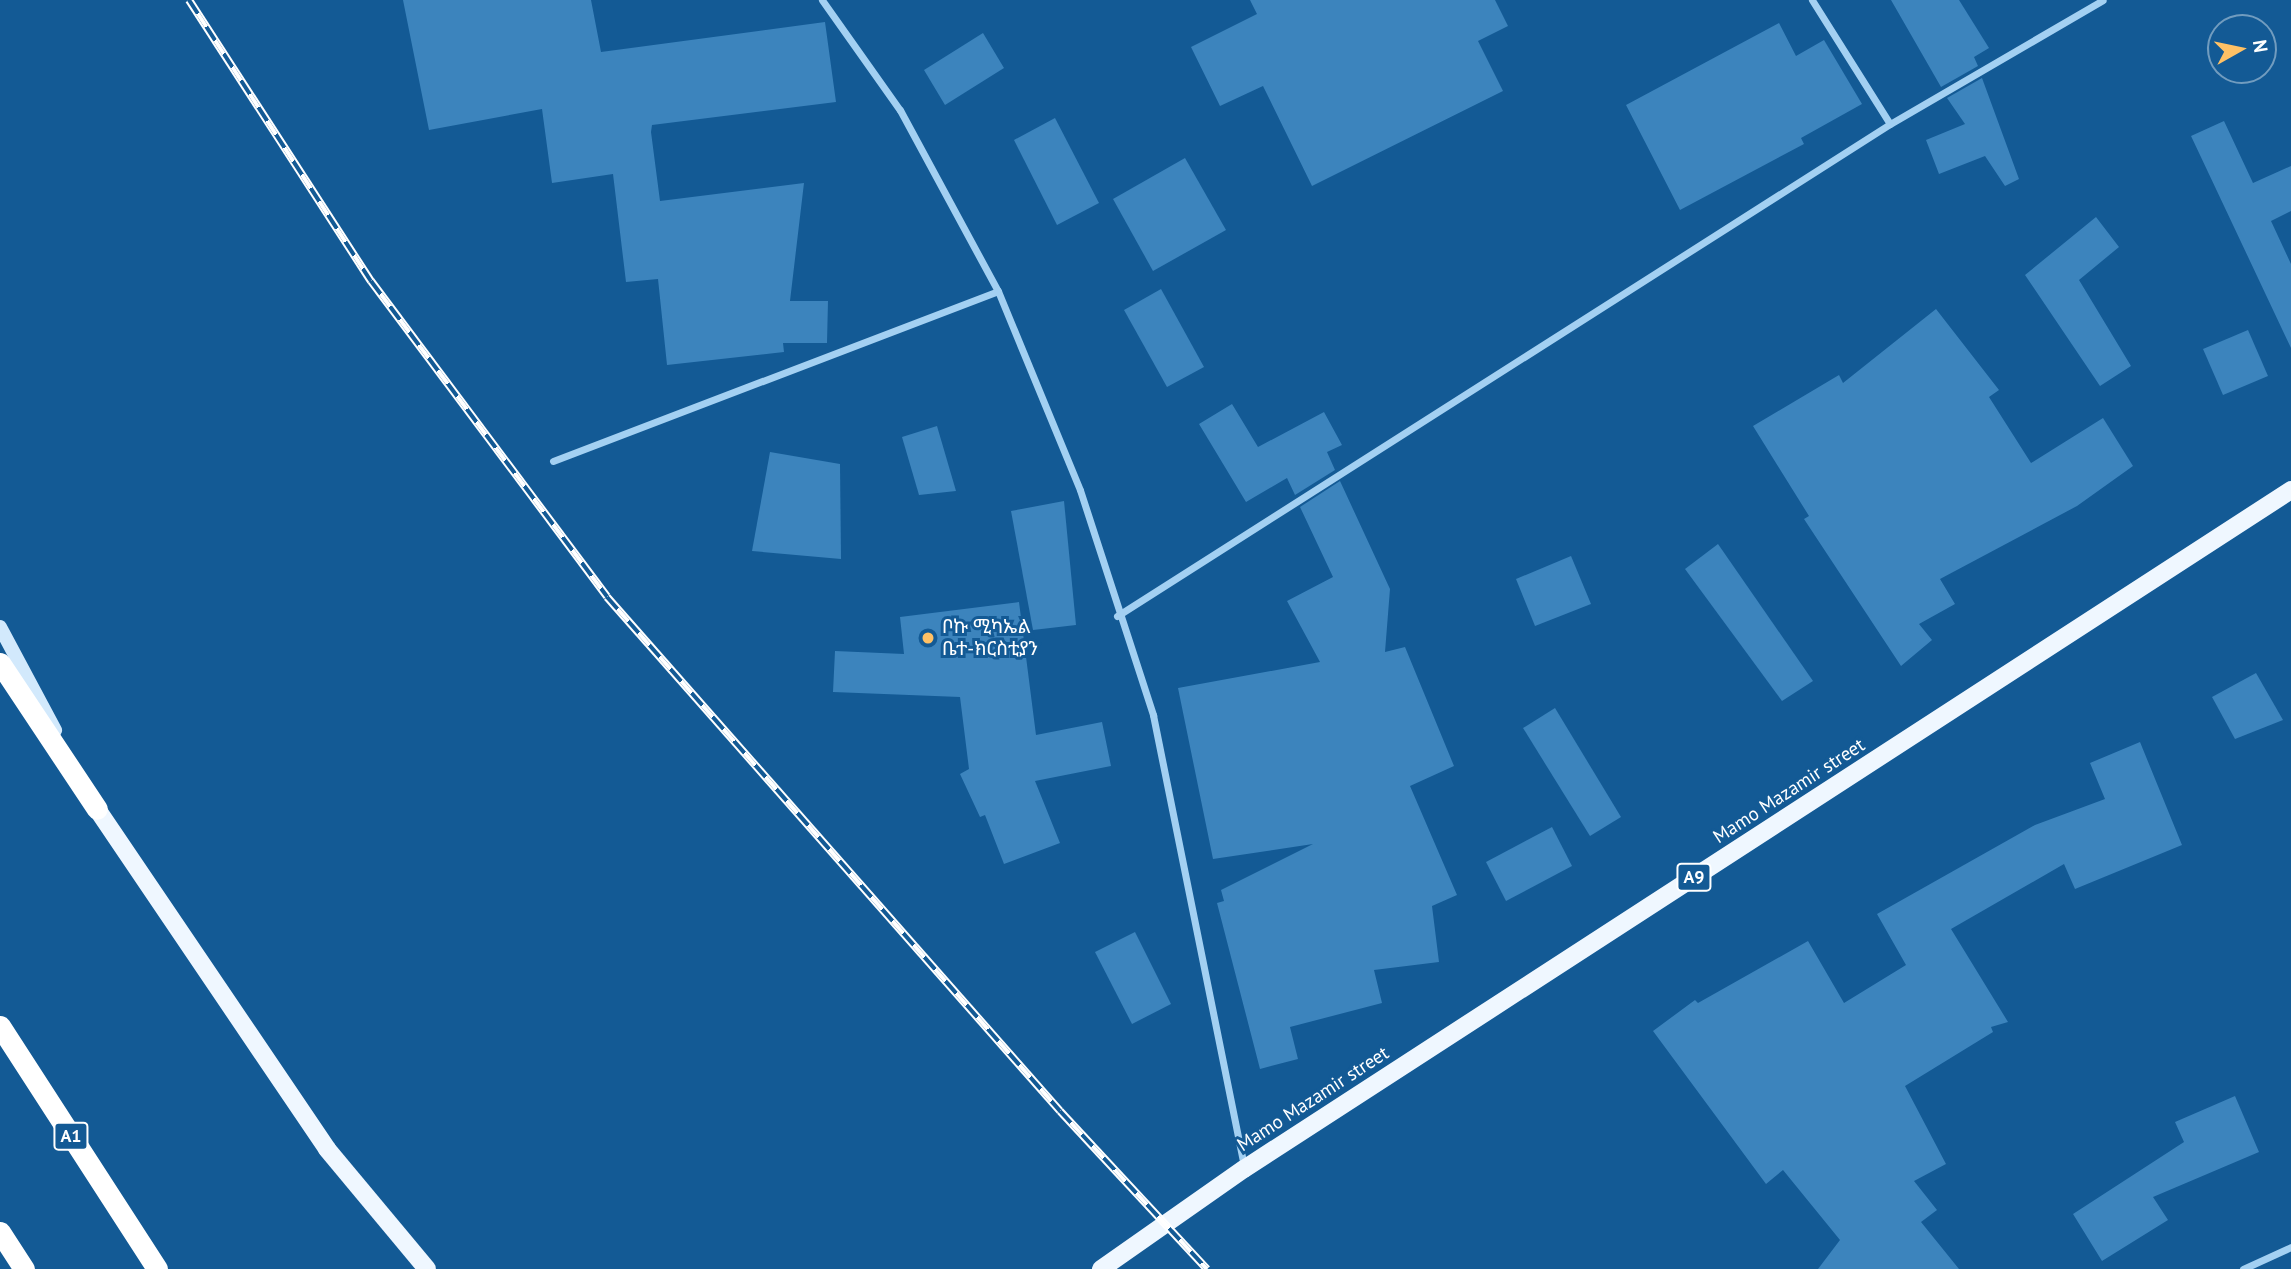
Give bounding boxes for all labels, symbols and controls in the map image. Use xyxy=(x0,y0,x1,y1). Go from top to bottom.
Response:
north arrow xyxy=(2207,14,2277,84)
text: N xyxy=(2248,38,2274,54)
place label: ቦኩ ሚካኤል ቤተ-ክርስቲያን xyxy=(942,616,1038,660)
marker: ቦኩ ሚካኤል ቤተ-ክርስቲያን xyxy=(920,630,936,646)
street label: Mamo Mazamir street xyxy=(1709,734,1869,848)
road number: A9 xyxy=(1675,862,1713,892)
street label: Mamo Mazamir street xyxy=(1233,1042,1393,1156)
road number: A1 xyxy=(52,1121,90,1150)

